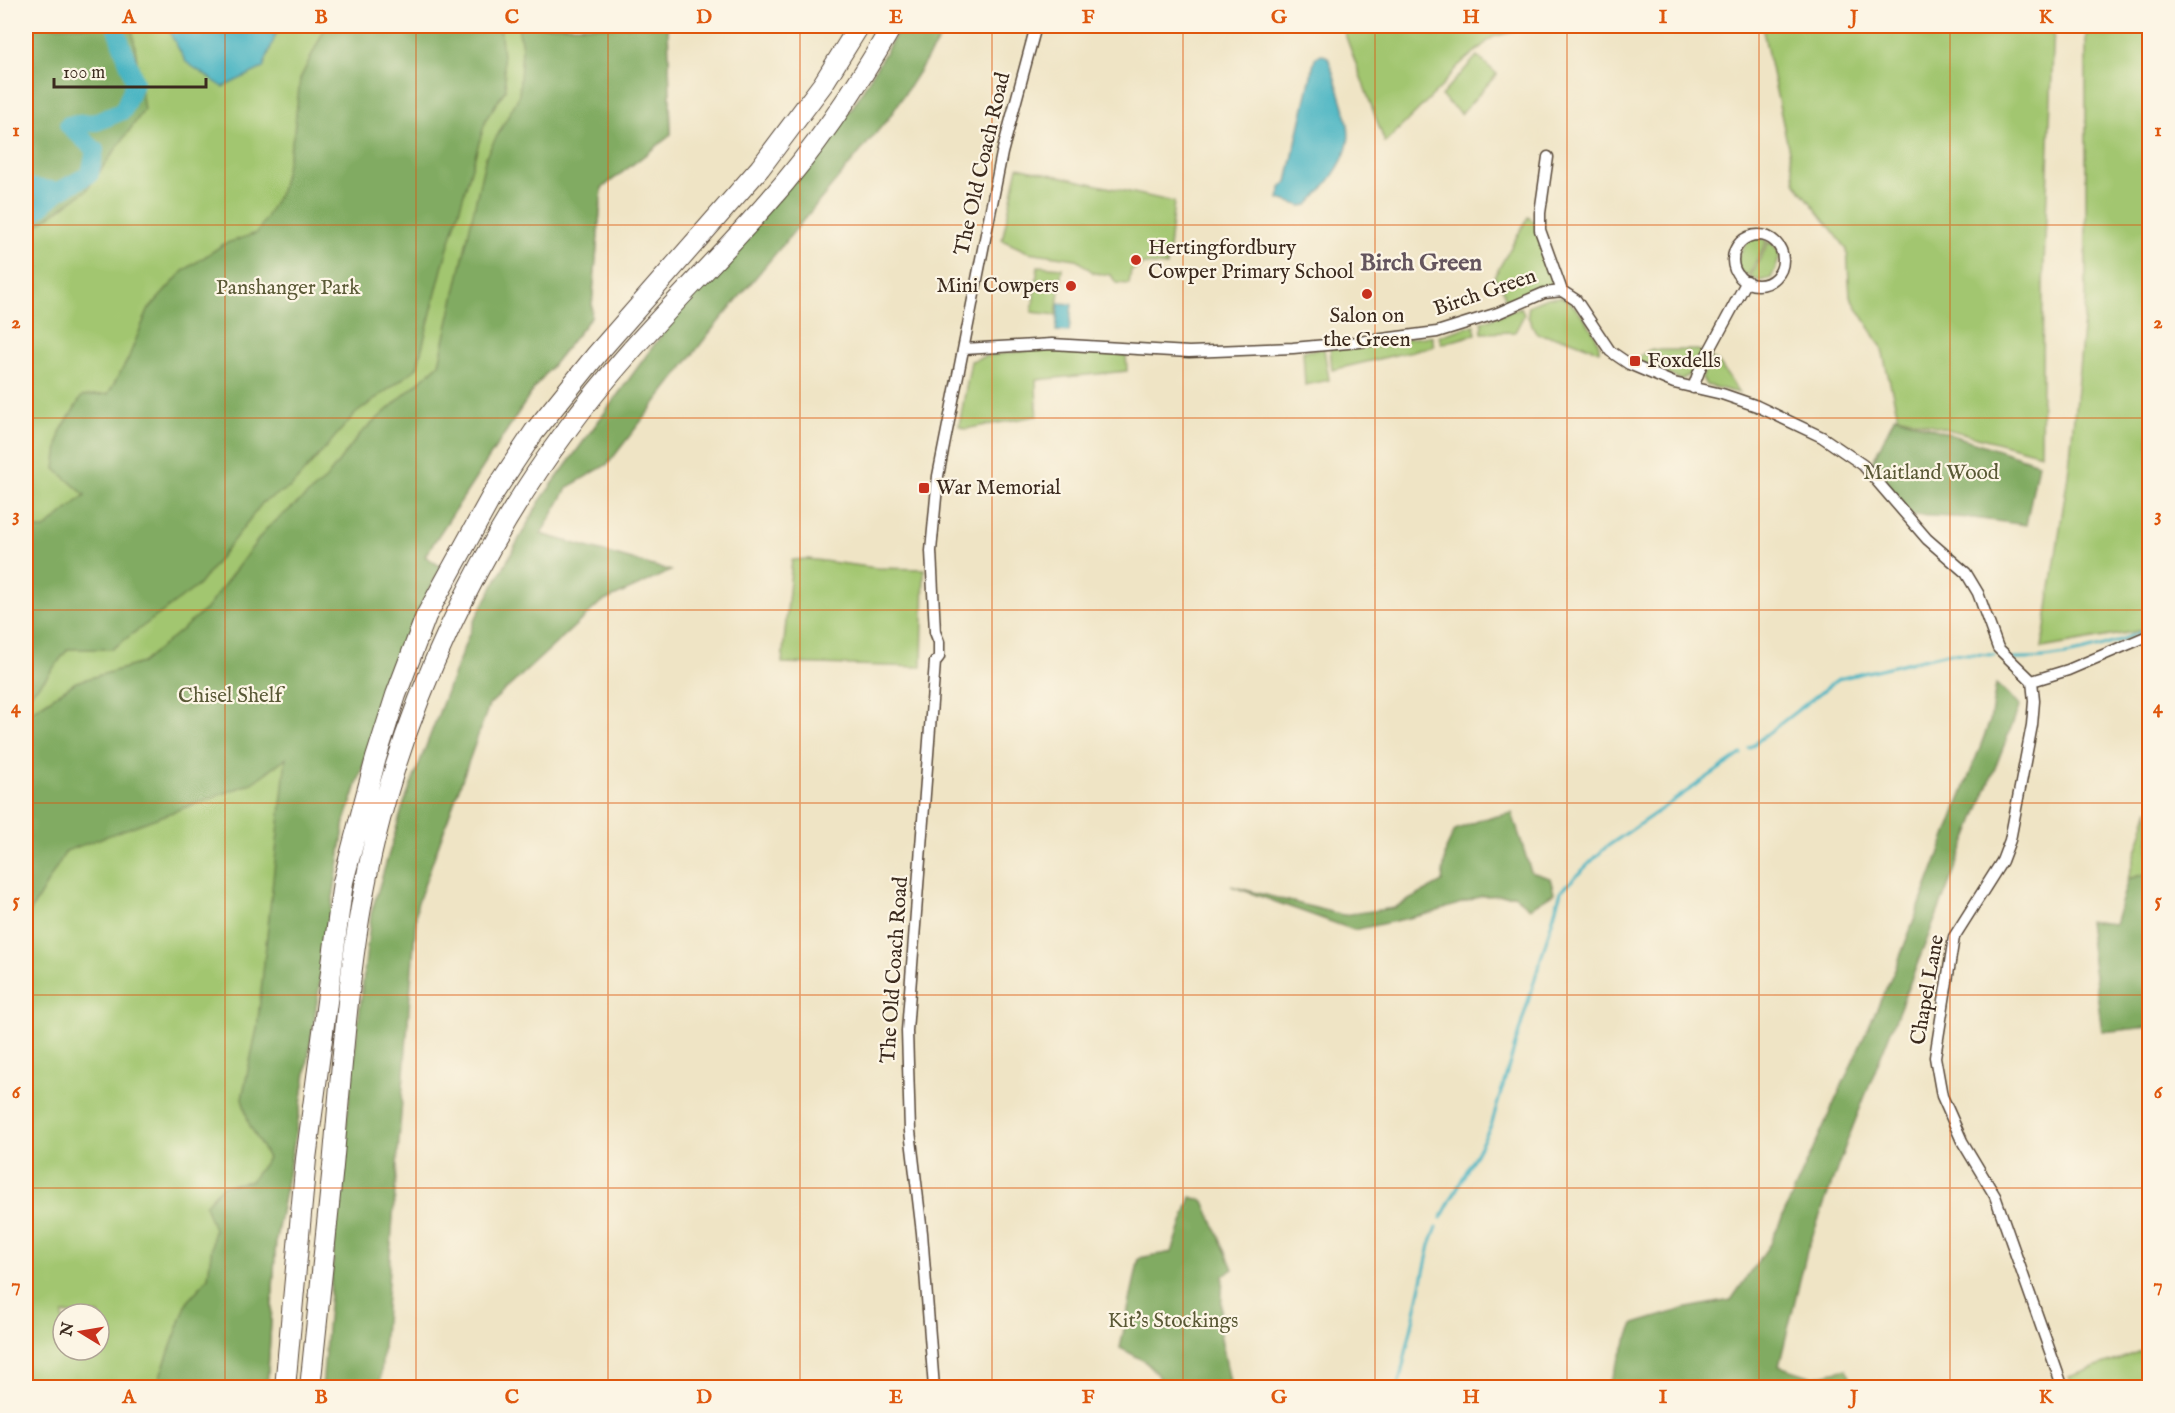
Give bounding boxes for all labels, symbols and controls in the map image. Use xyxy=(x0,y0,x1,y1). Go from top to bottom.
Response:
text: A xyxy=(121,5,137,30)
text: B xyxy=(314,5,328,30)
text: C xyxy=(505,5,519,30)
text: D xyxy=(696,5,712,30)
text: E xyxy=(889,5,903,30)
text: F xyxy=(1082,5,1095,30)
text: G xyxy=(1271,5,1288,30)
text: H xyxy=(1462,5,1480,30)
text: I xyxy=(1659,5,1668,30)
text: J xyxy=(1847,5,1859,30)
text: K xyxy=(2039,5,2055,30)
scale bar xyxy=(54,51,206,89)
text: 100 m xyxy=(63,62,105,85)
street label: The Old Coach Road xyxy=(949,69,1017,258)
text: 1 xyxy=(12,118,20,143)
text: 1 xyxy=(2154,118,2162,143)
place label: Hertingfordbury Cowper Primary School xyxy=(1148,235,1354,286)
district label: Birch Green xyxy=(1360,248,1482,279)
marker: Hertingfordbury Cowper Primary School xyxy=(1129,253,1143,267)
street label: Birch Green xyxy=(1430,263,1540,323)
place label: Mini Cowpers xyxy=(936,273,1059,300)
park label: Panshanger Park xyxy=(216,275,361,302)
marker: Mini Cowpers xyxy=(1064,279,1078,293)
marker: Salon on the Green xyxy=(1360,287,1374,301)
place label: Salon on the Green xyxy=(1323,303,1411,354)
text: 2 xyxy=(11,310,21,335)
text: 2 xyxy=(2153,310,2163,335)
place label: Foxdells xyxy=(1647,348,1721,375)
marker: Foxdells xyxy=(1628,354,1642,368)
park label: Maitland Wood xyxy=(1863,460,2000,487)
place label: War Memorial xyxy=(936,475,1061,502)
marker: War Memorial xyxy=(917,481,931,495)
text: 3 xyxy=(12,503,20,528)
text: 3 xyxy=(2154,503,2162,528)
park label: Chisel Shelf xyxy=(178,683,285,710)
text: 4 xyxy=(11,695,22,720)
text: 4 xyxy=(2153,695,2164,720)
street label: The Old Coach Road xyxy=(875,875,915,1064)
text: 5 xyxy=(12,888,20,913)
text: 5 xyxy=(2154,888,2162,913)
street label: Chapel Lane xyxy=(1905,932,1951,1047)
text: 6 xyxy=(12,1080,22,1105)
text: 6 xyxy=(2154,1080,2164,1105)
text: 7 xyxy=(11,1273,21,1298)
text: 7 xyxy=(2153,1273,2163,1298)
north arrow xyxy=(51,1302,111,1362)
park label: Kit's Stockings xyxy=(1108,1308,1238,1335)
text: N xyxy=(57,1321,79,1339)
text: A xyxy=(121,1385,137,1410)
text: B xyxy=(314,1385,328,1410)
text: C xyxy=(505,1385,519,1410)
text: D xyxy=(696,1385,712,1410)
text: E xyxy=(889,1385,903,1410)
text: F xyxy=(1082,1385,1095,1410)
text: G xyxy=(1271,1385,1288,1410)
text: H xyxy=(1462,1385,1480,1410)
text: I xyxy=(1659,1385,1668,1410)
text: J xyxy=(1847,1385,1859,1410)
text: K xyxy=(2039,1385,2055,1410)

